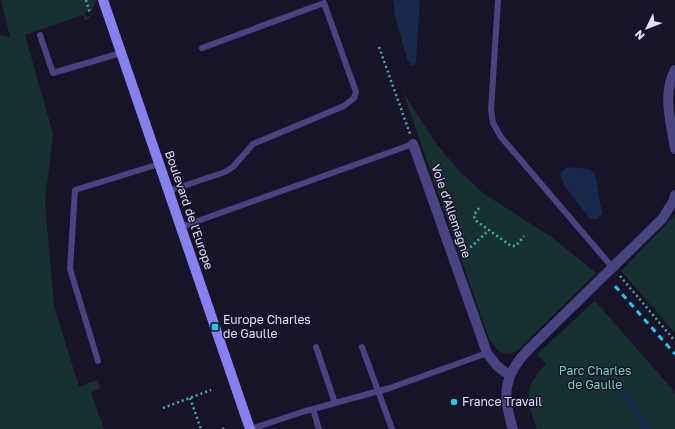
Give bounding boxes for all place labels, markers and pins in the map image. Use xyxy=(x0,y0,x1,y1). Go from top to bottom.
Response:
place label: Europe Charles de Gaulle xyxy=(223,312,311,341)
marker: Europe Charles de Gaulle xyxy=(210,322,220,332)
place label: France Travail xyxy=(462,394,542,409)
marker: France Travail xyxy=(449,397,459,407)

